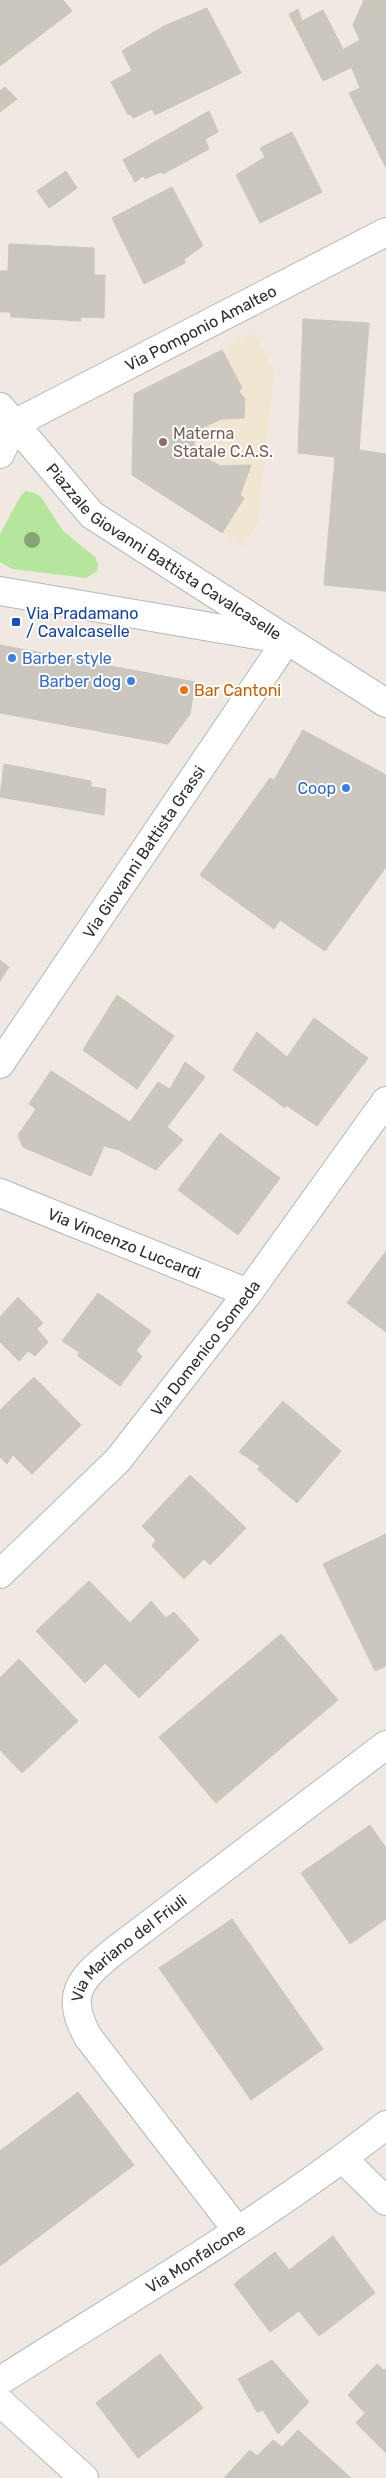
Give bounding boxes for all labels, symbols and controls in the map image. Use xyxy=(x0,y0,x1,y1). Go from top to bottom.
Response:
street label: Via Pomponio Amalteo xyxy=(122,281,280,375)
place label: Materna Statale C.A.S. xyxy=(173,424,273,461)
marker: Materna Statale C.A.S. xyxy=(157,436,169,448)
street label: Piazzale Giovanni Battista Cavalcaselle xyxy=(43,459,285,644)
place label: Via Pradamano / Cavalcaselle xyxy=(26,604,138,641)
marker: Via Pradamano / Cavalcaselle xyxy=(10,616,22,628)
place label: Barber style xyxy=(22,649,112,668)
marker: Barber style xyxy=(6,652,18,664)
place label: Barber dog xyxy=(39,672,121,691)
marker: Barber dog xyxy=(125,675,137,687)
place label: Bar Cantoni xyxy=(194,681,281,700)
marker: Bar Cantoni xyxy=(178,684,190,696)
street label: Via Giovanni Battista Grassi xyxy=(79,762,209,942)
place label: Coop xyxy=(297,779,336,798)
marker: Coop xyxy=(340,782,352,794)
street label: Via Vincenzo Luccardi xyxy=(45,1204,204,1283)
street label: Via Domenico Someda xyxy=(146,1276,264,1420)
street label: Via Mariano del Friuli xyxy=(67,1890,190,2003)
street label: Via Monfalcone xyxy=(142,2219,249,2297)

